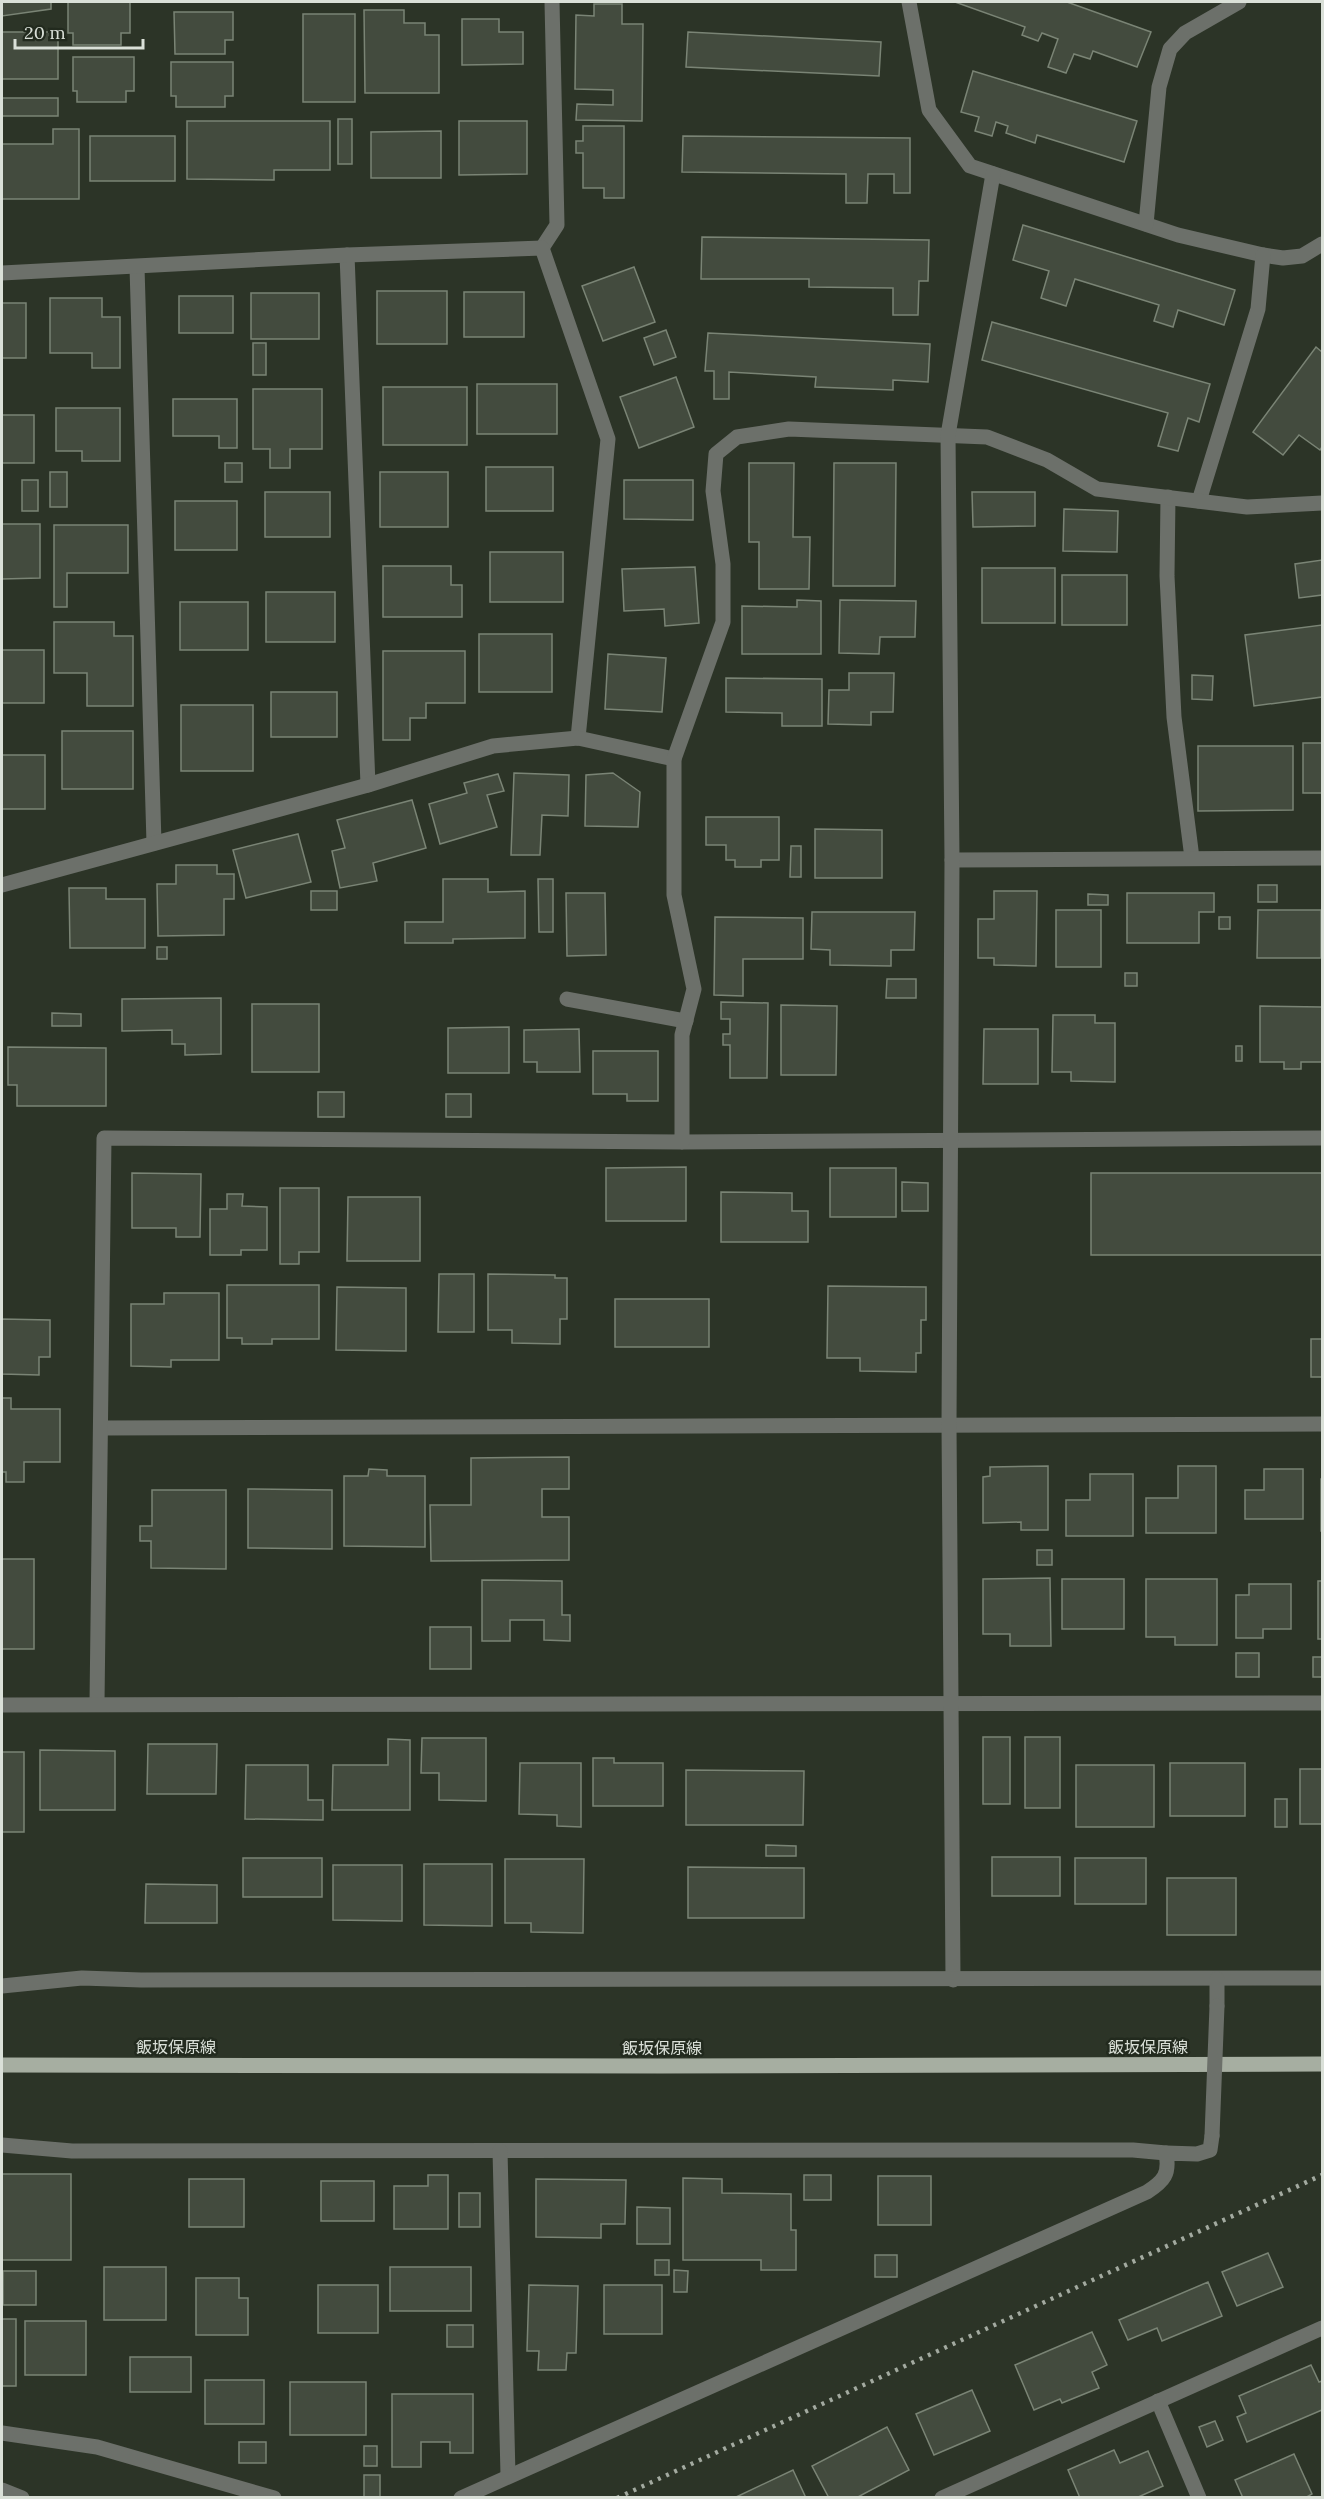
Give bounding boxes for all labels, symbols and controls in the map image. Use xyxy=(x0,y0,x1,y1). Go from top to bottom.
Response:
scale bar xyxy=(15,12,142,50)
text: 20 m xyxy=(24,21,66,44)
street label: 飯坂保原線 xyxy=(136,2037,216,2057)
street label: 飯坂保原線 xyxy=(1108,2037,1188,2057)
street label: 飯坂保原線 xyxy=(622,2038,702,2058)

